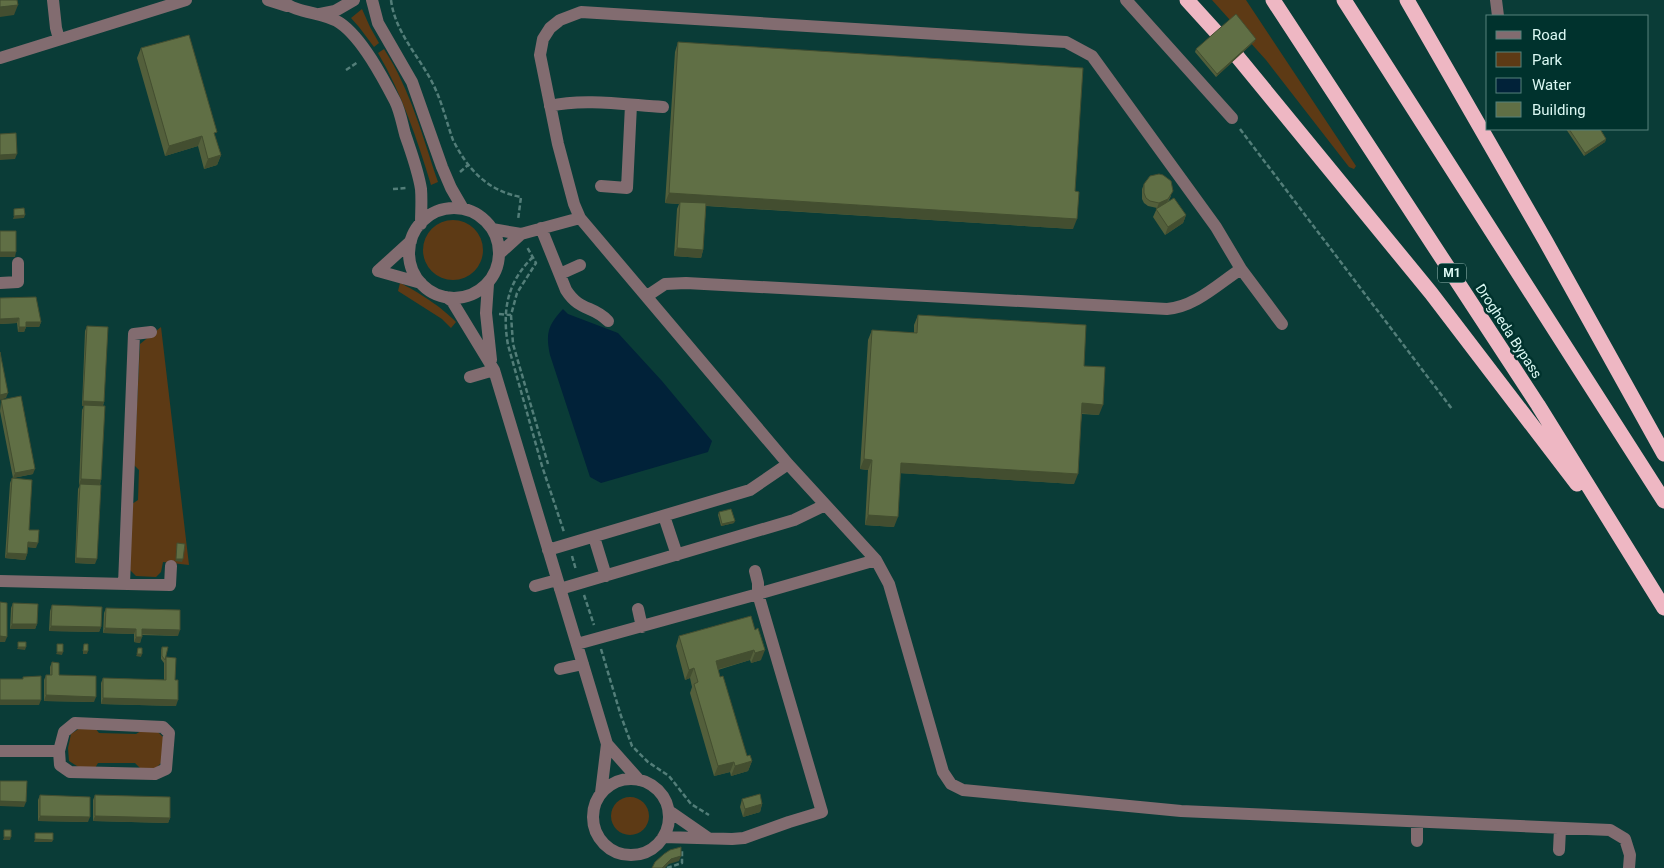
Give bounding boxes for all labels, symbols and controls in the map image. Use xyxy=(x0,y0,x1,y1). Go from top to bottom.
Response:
legend xyxy=(1486,15,1649,130)
text: Road xyxy=(1532,26,1566,44)
text: Park xyxy=(1532,51,1563,69)
text: Water xyxy=(1532,76,1571,94)
text: Building xyxy=(1532,101,1586,119)
road number: M1 xyxy=(1438,264,1466,282)
street label: Drogheda Bypass xyxy=(1473,281,1545,381)

